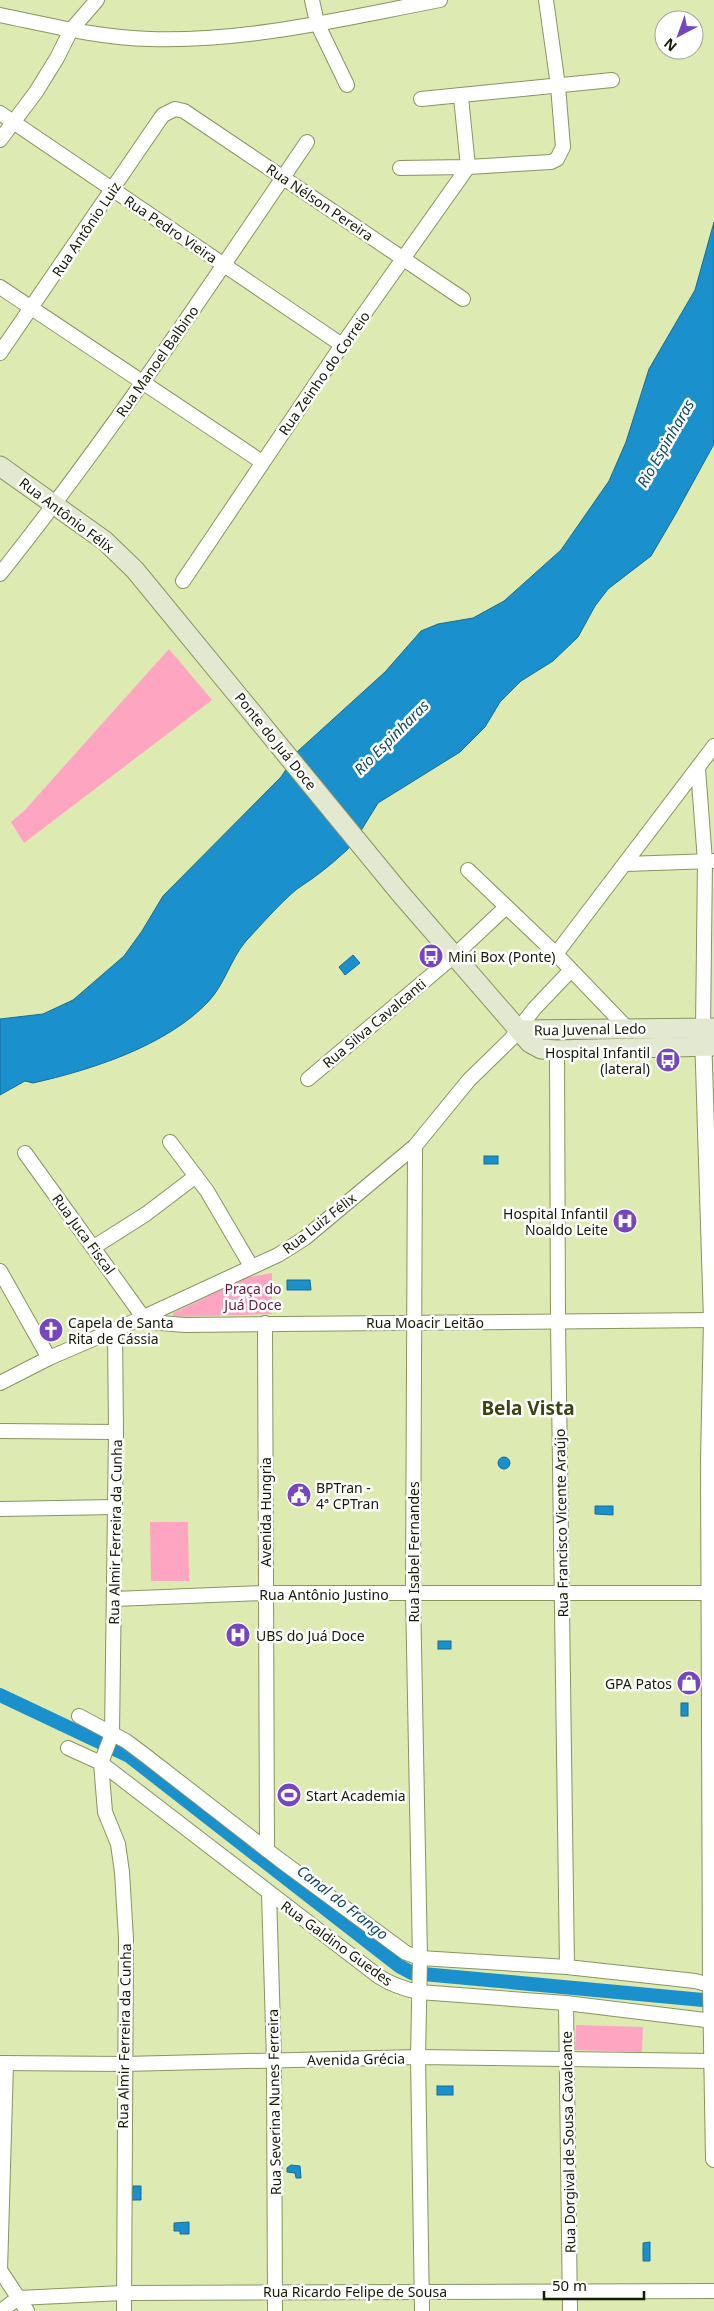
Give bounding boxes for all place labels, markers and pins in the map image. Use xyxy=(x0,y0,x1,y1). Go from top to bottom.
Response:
bus stop icon: Mini Box (Ponte) xyxy=(418,943,444,969)
place label: Mini Box (Ponte) xyxy=(448,947,556,966)
place label: Hospital Infantil (lateral) xyxy=(545,1043,650,1078)
bus stop icon: Hospital Infantil (lateral) xyxy=(655,1047,681,1073)
place label: Hospital Infantil Noaldo Leite xyxy=(503,1204,608,1239)
hospital icon: Hospital Infantil Noaldo Leite xyxy=(612,1208,638,1234)
place label: Capela de Santa Rita de Cássia xyxy=(68,1313,174,1348)
church icon: Capela de Santa Rita de Cássia xyxy=(38,1317,64,1343)
place label: BPTran - 4ª CPTran xyxy=(316,1478,379,1513)
public building icon: BPTran - 4ª CPTran xyxy=(286,1482,312,1508)
hospital icon: UBS do Juá Doce xyxy=(225,1622,251,1648)
place label: UBS do Juá Doce xyxy=(256,1626,365,1645)
shop icon: GPA Patos xyxy=(676,1670,702,1696)
place label: GPA Patos xyxy=(605,1674,672,1693)
sports icon: Start Academia xyxy=(276,1782,302,1808)
place label: Start Academia xyxy=(306,1786,406,1805)

